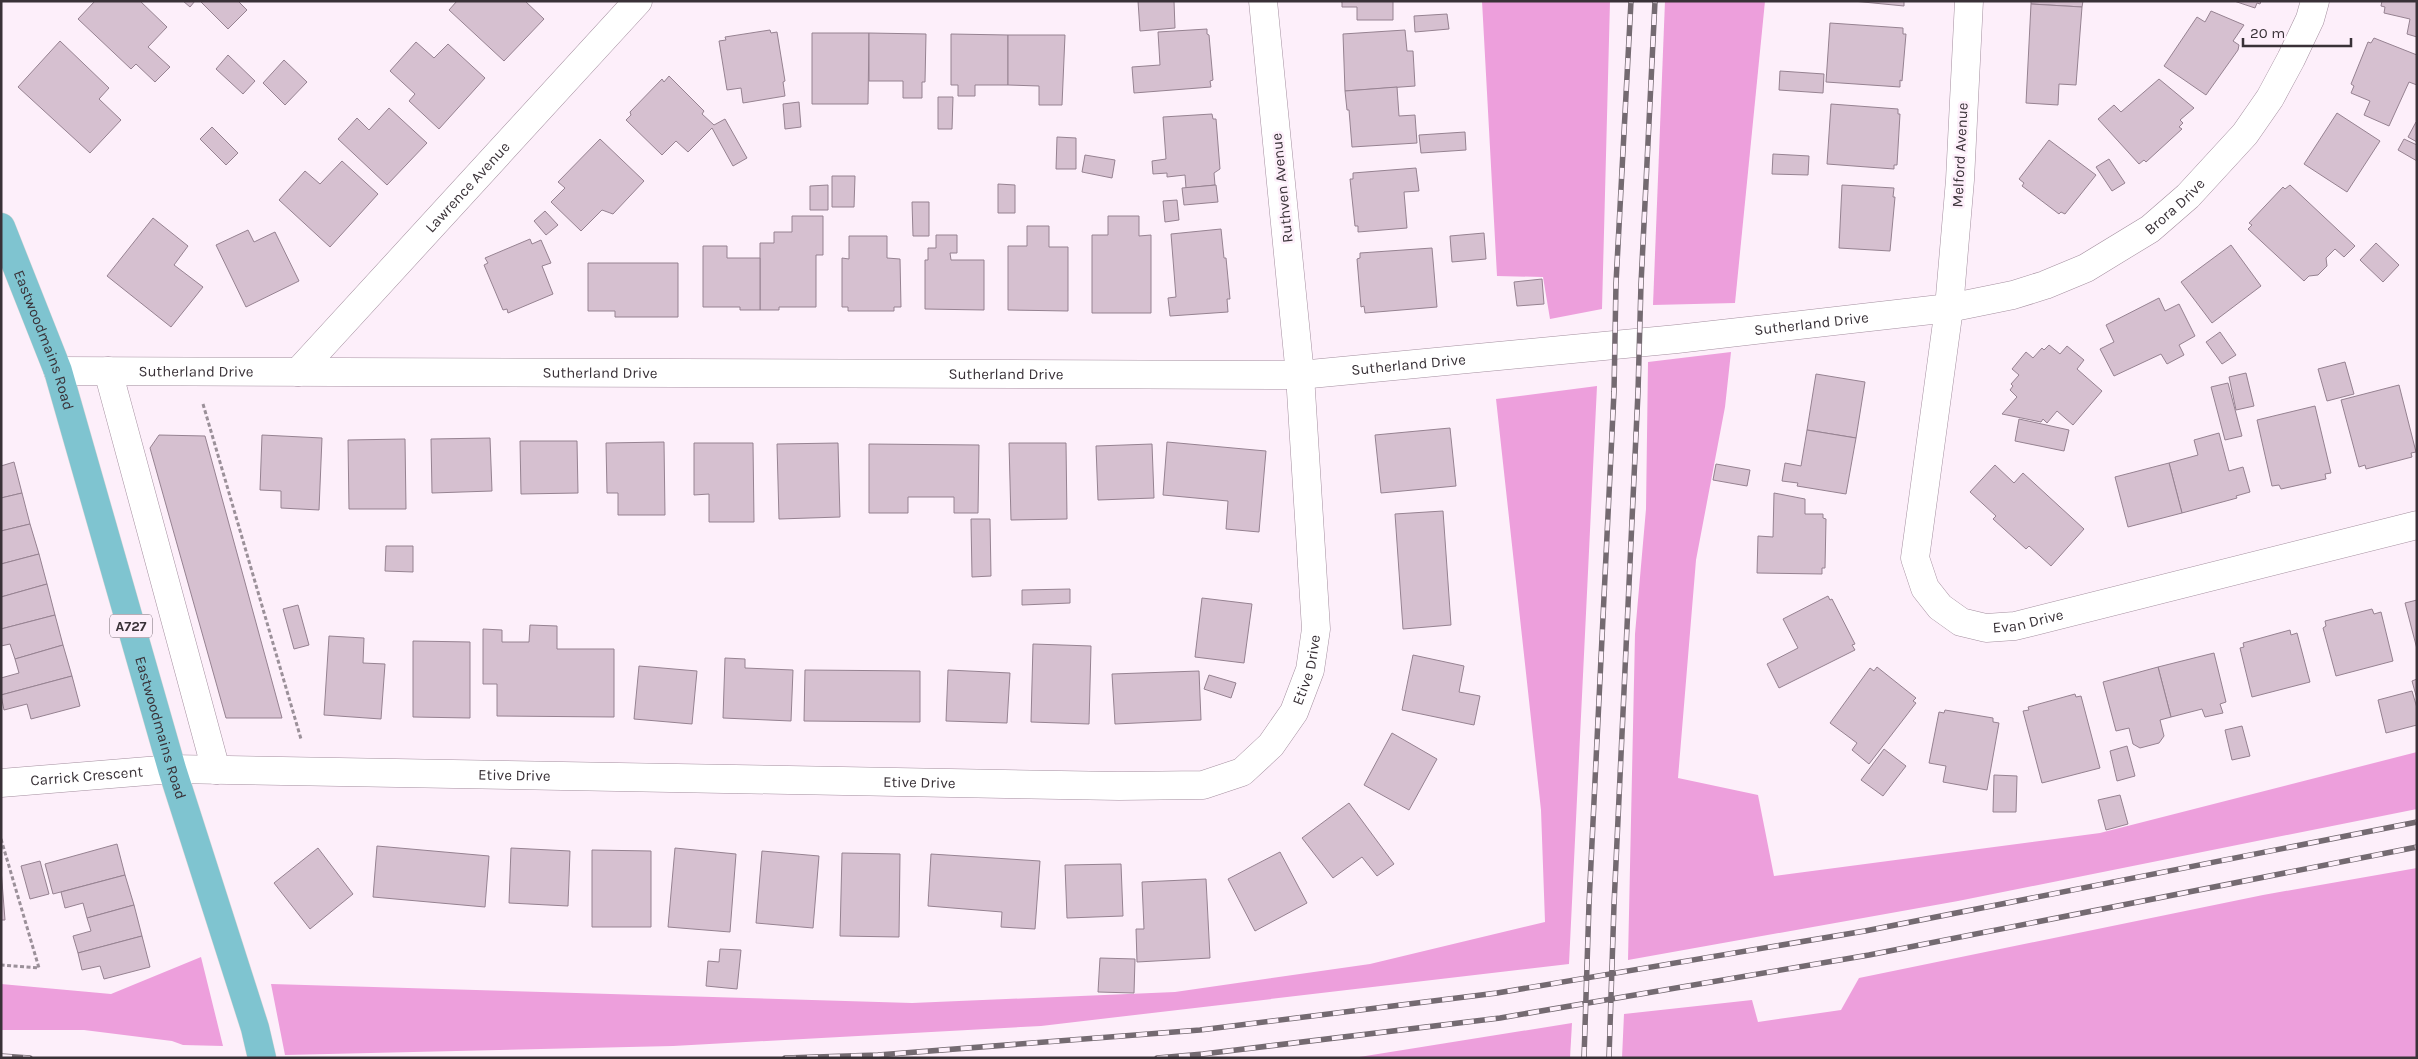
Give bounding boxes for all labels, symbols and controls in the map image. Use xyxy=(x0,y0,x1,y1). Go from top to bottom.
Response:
scale bar xyxy=(2243,15,2350,47)
text: 20 m xyxy=(2250,24,2285,42)
street label: Melford Avenue xyxy=(1948,102,1972,208)
street label: Ruthven Avenue xyxy=(1267,132,1297,244)
street label: Lawrence Avenue xyxy=(421,138,514,236)
street label: Brora Drive xyxy=(2141,175,2209,239)
street label: Eastwoodmains Road xyxy=(10,267,78,412)
street label: Sutherland Drive xyxy=(1753,308,1870,339)
street label: Sutherland Drive xyxy=(1350,350,1467,379)
street label: Sutherland Drive xyxy=(138,362,254,381)
street label: Sutherland Drive xyxy=(542,364,658,382)
street label: Sutherland Drive xyxy=(948,365,1064,383)
street label: Evan Drive xyxy=(1992,605,2065,637)
road number: A727 xyxy=(110,614,152,638)
street label: Etive Drive xyxy=(1288,633,1324,708)
street label: Eastwoodmains Road xyxy=(131,654,190,802)
street label: Carrick Crescent xyxy=(30,762,144,790)
street label: Etive Drive xyxy=(478,765,551,785)
street label: Etive Drive xyxy=(883,773,956,792)

